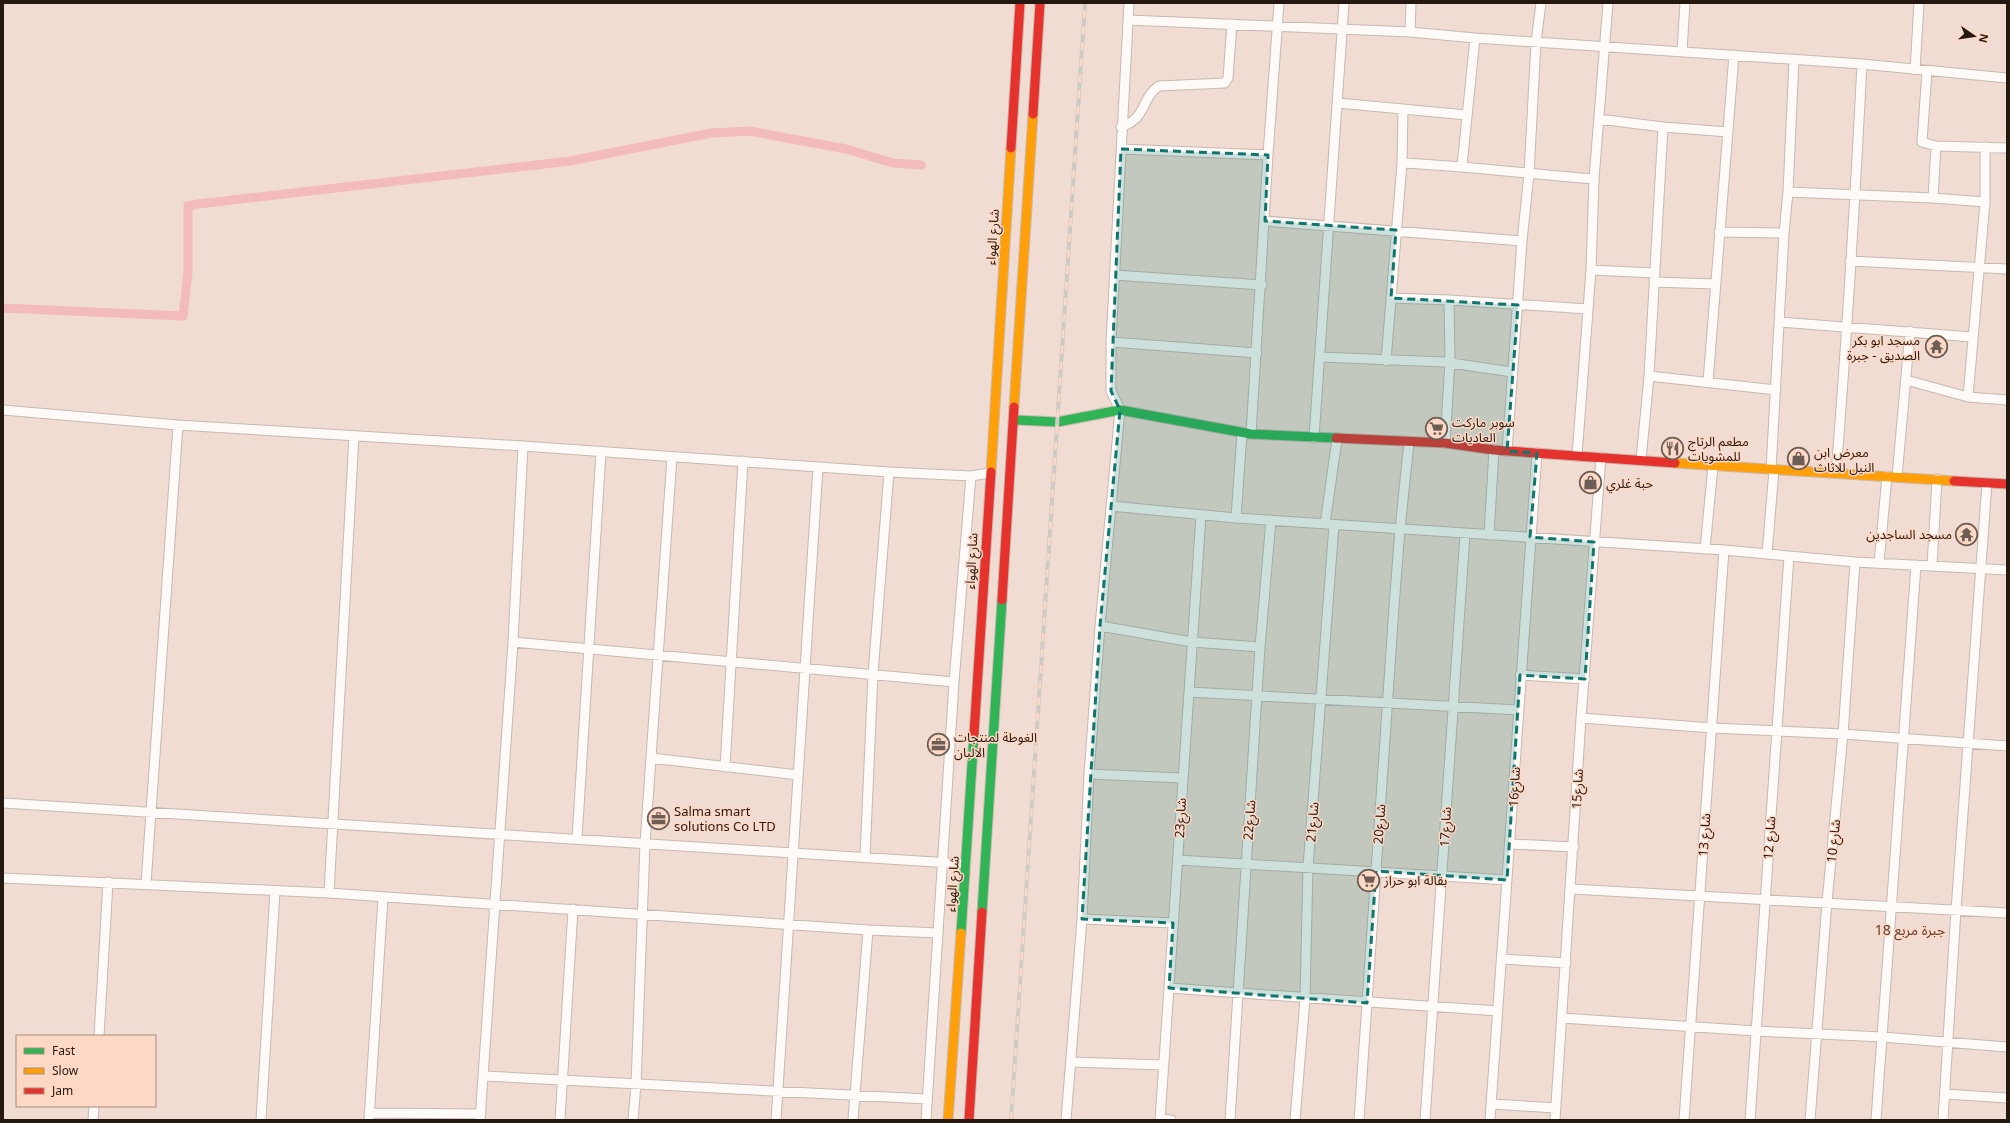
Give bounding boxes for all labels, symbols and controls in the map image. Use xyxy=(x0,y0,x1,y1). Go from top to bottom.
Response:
north arrow xyxy=(1954,16,1994,56)
text: N xyxy=(1971,31,1995,45)
street label: شارع الهواء xyxy=(977,208,1009,266)
place label: مسجد ابو بكر الصديق - جبرة xyxy=(1847,327,1920,370)
temple icon: مسجد ابو بكر الصديق - جبرة xyxy=(1923,334,1949,360)
place label: سوبر ماركت العاديات xyxy=(1452,409,1515,452)
supermarket icon: سوبر ماركت العاديات xyxy=(1423,416,1449,442)
place label: مطعم الرتاج للمشويات xyxy=(1688,428,1749,471)
restaurant icon: مطعم الرتاج للمشويات xyxy=(1660,435,1686,461)
place label: معرض ابن النيل للاثاث xyxy=(1814,439,1874,482)
shop icon: معرض ابن النيل للاثاث xyxy=(1786,446,1812,472)
shop icon: حبة غلري xyxy=(1578,470,1604,496)
place label: حبة غلري xyxy=(1606,470,1654,498)
place label: مسجد الساجدين xyxy=(1866,521,1952,549)
temple icon: مسجد الساجدين xyxy=(1954,521,1980,547)
street label: شارع الهواء xyxy=(957,532,987,590)
place label: الغوطة لمنتجات الالبان xyxy=(954,724,1037,767)
office icon: الغوطة لمنتجات الالبان xyxy=(925,731,951,757)
street label: شارع16 xyxy=(1500,766,1530,808)
street label: شارع15 xyxy=(1563,768,1593,810)
street label: شارع23 xyxy=(1166,797,1196,839)
place label: Salma smart solutions Co LTD xyxy=(674,798,776,841)
street label: شارع22 xyxy=(1235,799,1265,841)
street label: شارع21 xyxy=(1297,801,1329,843)
street label: شارع20 xyxy=(1365,803,1395,845)
office icon: Salma smart solutions Co LTD xyxy=(645,805,671,831)
street label: شارع17 xyxy=(1431,806,1461,848)
street label: شارع 13 xyxy=(1690,812,1720,858)
street label: شارع 12 xyxy=(1755,815,1785,861)
street label: شارع 10 xyxy=(1818,818,1850,864)
street label: شارع الهواء xyxy=(937,855,969,913)
supermarket icon: بقالة ابو حراز xyxy=(1356,867,1382,893)
place label: بقالة ابو حراز xyxy=(1383,867,1447,895)
district label: جبرة مربع 18 xyxy=(1875,916,1945,945)
legend xyxy=(16,1035,156,1107)
text: Fast xyxy=(52,1039,76,1064)
text: Slow xyxy=(52,1059,79,1084)
text: Jam xyxy=(51,1079,73,1104)

